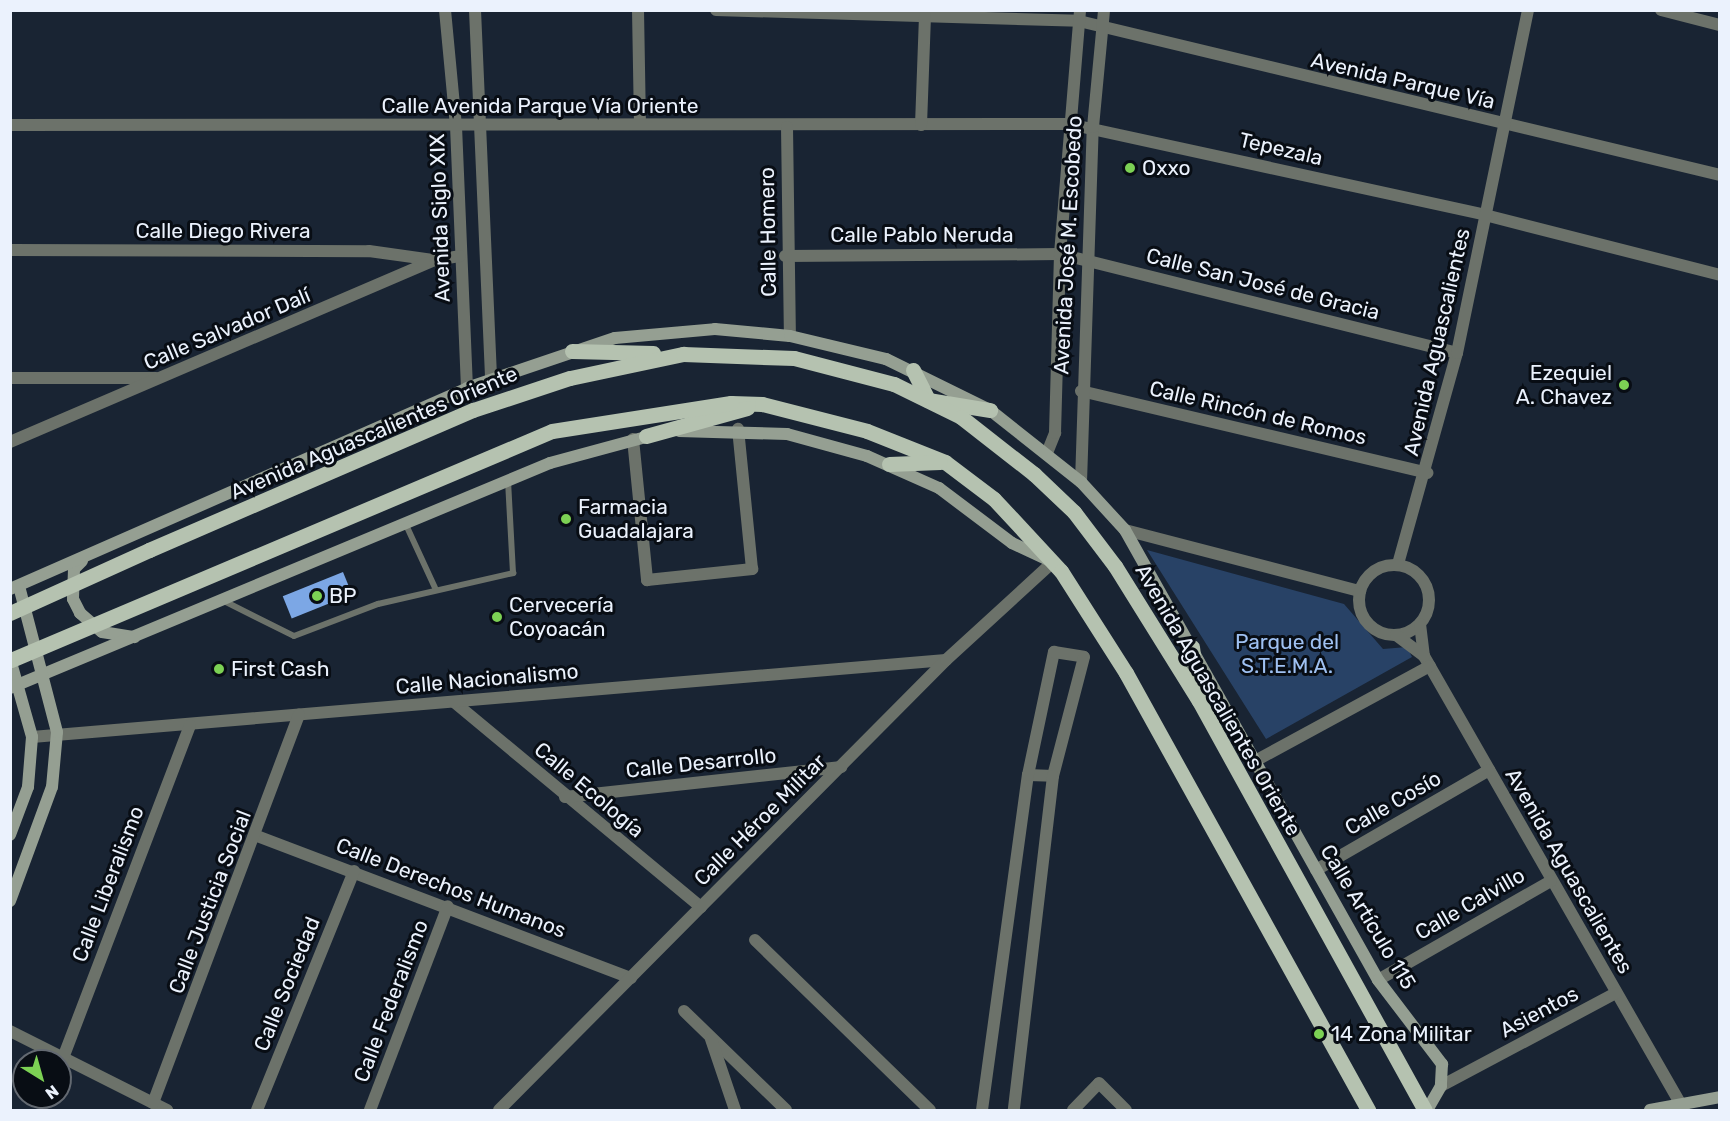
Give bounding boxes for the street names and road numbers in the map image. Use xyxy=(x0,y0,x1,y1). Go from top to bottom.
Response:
street label: Avenida Parque Vía xyxy=(1308,48,1498,114)
street label: Calle Avenida Parque Vía Oriente xyxy=(381,93,699,119)
street label: Avenida José M. Escobedo xyxy=(1049,115,1087,375)
street label: Tepezala xyxy=(1237,127,1325,171)
street label: Avenida Siglo XIX xyxy=(424,133,456,303)
street label: Calle Homero xyxy=(754,167,782,297)
street label: Calle Diego Rivera xyxy=(136,218,310,244)
street label: Calle Pablo Neruda xyxy=(830,222,1014,248)
street label: Avenida Aguascalientes xyxy=(1398,226,1476,458)
street label: Calle San José de Gracia xyxy=(1144,243,1382,325)
street label: Calle Salvador Dalí xyxy=(140,282,314,376)
street label: Avenida Aguascalientes Oriente xyxy=(226,361,522,505)
street label: Calle Rincón de Romos xyxy=(1147,376,1369,450)
street label: Avenida Aguascalientes Oriente xyxy=(1130,559,1306,841)
street label: Calle Nacionalismo xyxy=(394,658,580,700)
street label: Calle Ecología xyxy=(529,737,649,843)
street label: Calle Desarrollo xyxy=(624,743,778,783)
street label: Calle Héroe Militar xyxy=(689,749,831,891)
street label: Avenida Aguascalientes xyxy=(1500,764,1638,978)
street label: Calle Cosío xyxy=(1341,765,1445,841)
street label: Calle Liberalismo xyxy=(67,803,149,965)
street label: Calle Justicia Social xyxy=(163,807,257,997)
street label: Calle Derechos Humanos xyxy=(333,832,569,944)
street label: Calle Artículo 115 xyxy=(1315,840,1421,994)
street label: Calle Calvillo xyxy=(1411,863,1529,945)
street label: Calle Sociedad xyxy=(249,913,325,1055)
street label: Calle Federalismo xyxy=(348,916,434,1086)
street label: Asientos xyxy=(1495,981,1583,1043)

